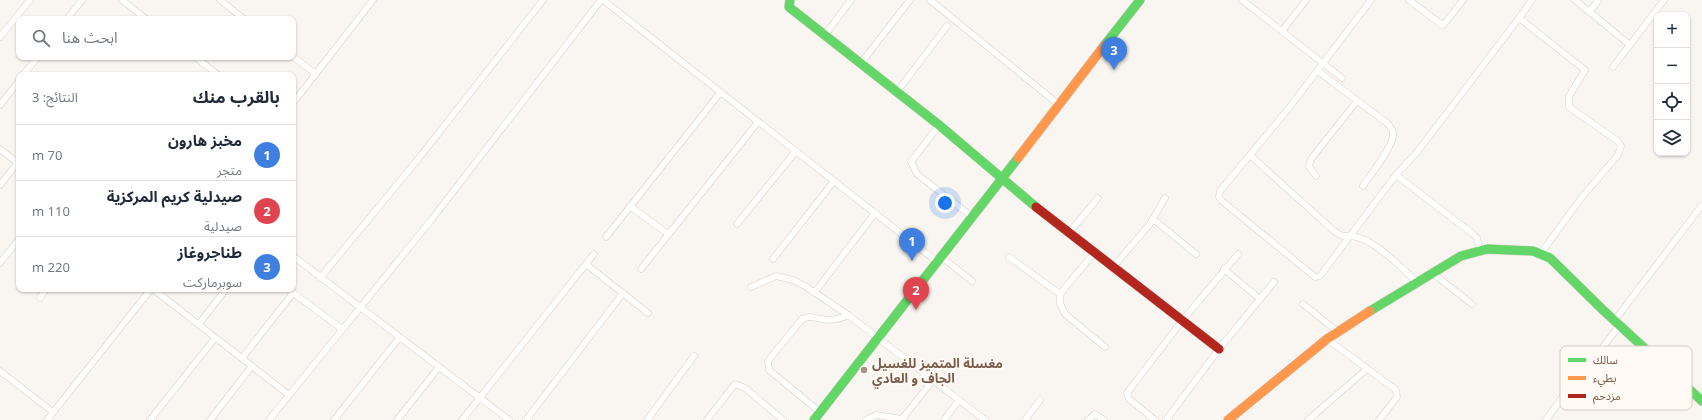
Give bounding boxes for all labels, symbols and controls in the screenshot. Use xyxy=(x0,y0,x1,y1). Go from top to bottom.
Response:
map controls xyxy=(1654,12,1690,156)
button: + xyxy=(1654,12,1690,48)
search box xyxy=(16,16,296,60)
icon: search xyxy=(30,27,52,49)
text: ابحث هنا xyxy=(62,27,118,47)
pin: 3 xyxy=(1101,37,1127,70)
button: − xyxy=(1654,48,1690,84)
button: locate xyxy=(1654,84,1690,120)
text: بالقرب منك xyxy=(193,85,280,108)
text: النتائج: 3 xyxy=(32,88,78,106)
button: layers xyxy=(1654,120,1690,156)
text: مخبز هارون xyxy=(168,130,242,150)
text: 70 m xyxy=(32,146,62,164)
text: 1 xyxy=(263,146,271,164)
text: متجر xyxy=(217,161,242,179)
text: صيدلية كريم المركزية xyxy=(107,186,242,206)
your location xyxy=(935,193,955,213)
text: 110 m xyxy=(32,202,70,220)
text: 2 xyxy=(263,202,271,220)
text: صيدلية xyxy=(204,217,242,235)
pin: 1 xyxy=(899,228,925,261)
text: طناجروغاز xyxy=(177,242,242,262)
text: 220 m xyxy=(32,258,70,276)
text: 3 xyxy=(263,258,271,276)
text: سوبرماركت xyxy=(183,273,242,291)
pin: 2 xyxy=(903,277,929,310)
legend xyxy=(1560,346,1692,410)
text: سالك xyxy=(1593,352,1618,367)
place label: مغسلة المتميز للغسيل الجاف و العادي xyxy=(872,354,1003,389)
marker: مغسلة المتميز للغسيل الجاف و العادي xyxy=(859,365,869,375)
text: بطيء xyxy=(1593,370,1616,388)
text: مزدحم xyxy=(1593,388,1621,405)

